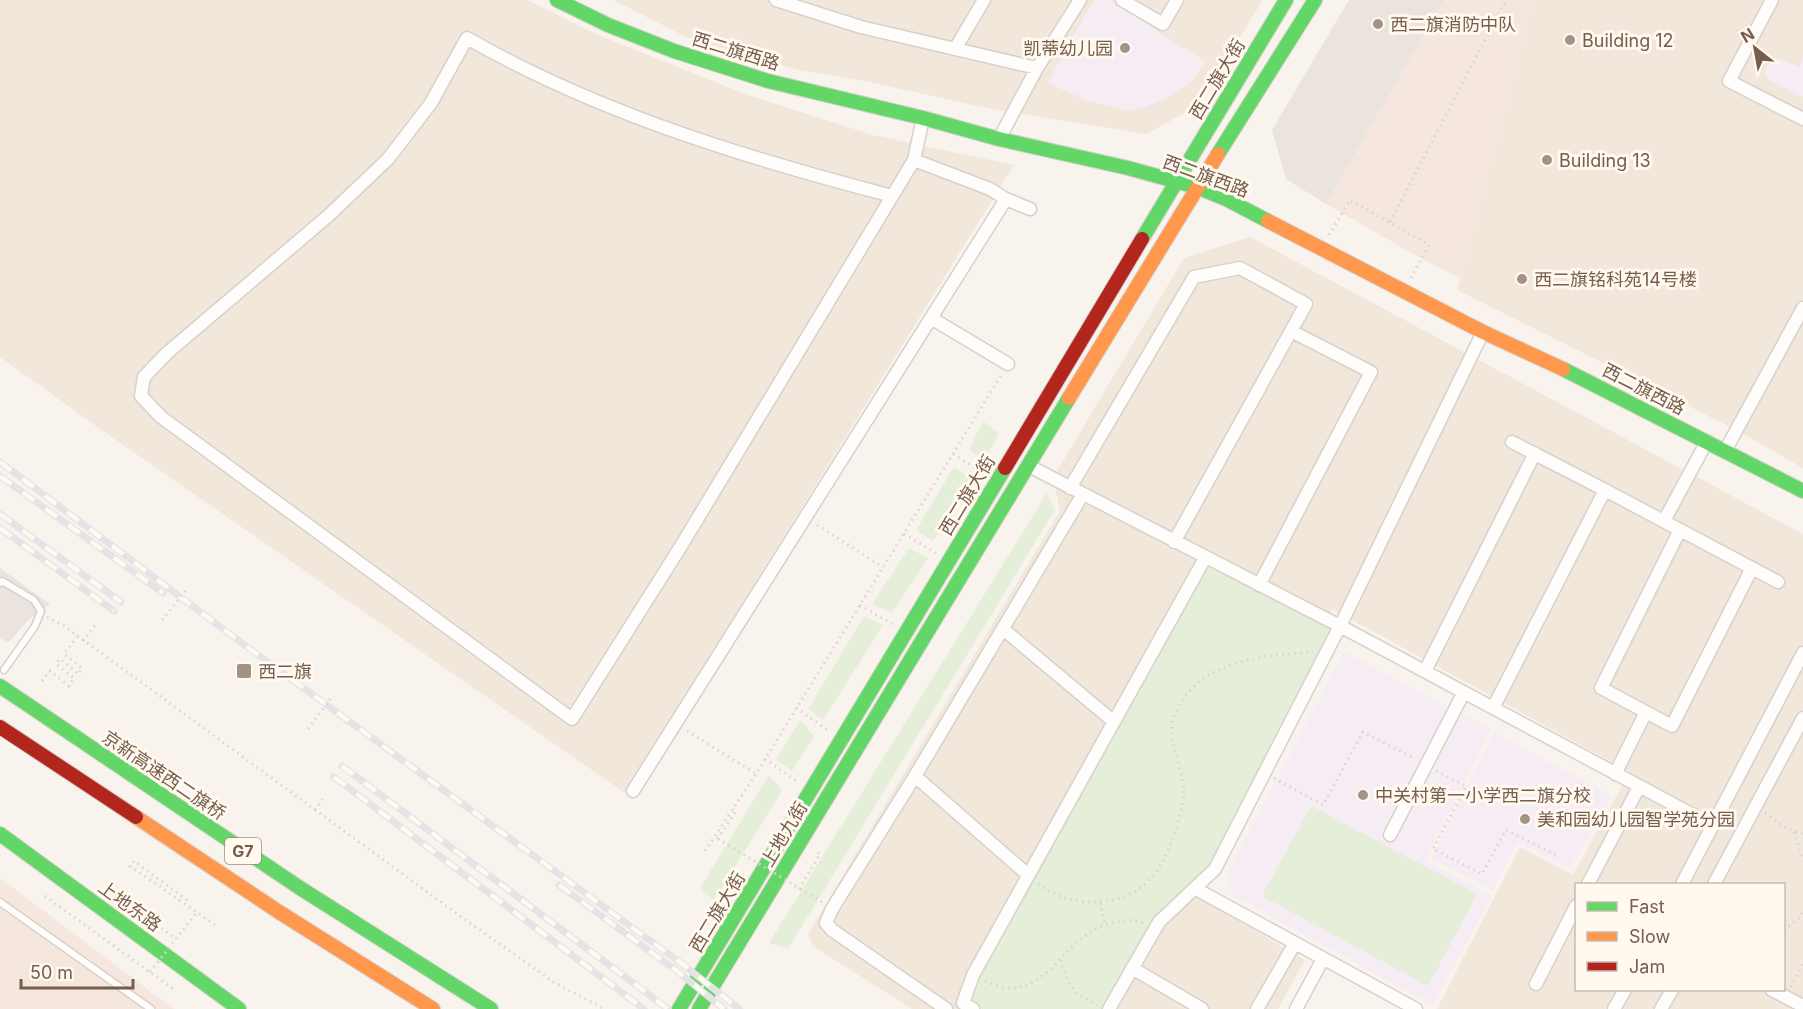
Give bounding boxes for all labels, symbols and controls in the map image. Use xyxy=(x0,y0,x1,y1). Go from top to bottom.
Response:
place label: 西二旗消防中队 xyxy=(1390,14,1516,35)
marker: 西二旗消防中队 xyxy=(1371,17,1385,31)
north arrow xyxy=(1725,18,1785,78)
text: N xyxy=(1737,23,1758,47)
street label: 西二旗西路 xyxy=(690,28,782,74)
place label: Building 12 xyxy=(1582,30,1674,51)
marker: Building 12 xyxy=(1563,33,1577,47)
street label: 西二旗大街 xyxy=(1185,35,1249,123)
place label: 凯蒂幼儿园 xyxy=(1023,38,1113,59)
marker: 凯蒂幼儿园 xyxy=(1118,41,1132,55)
place label: Building 13 xyxy=(1559,150,1651,171)
street label: 西二旗西路 xyxy=(1160,151,1252,201)
marker: Building 13 xyxy=(1540,153,1554,167)
place label: 西二旗铭科苑14号楼 xyxy=(1534,269,1697,290)
marker: 西二旗铭科苑14号楼 xyxy=(1515,272,1529,286)
street label: 西二旗西路 xyxy=(1599,359,1689,419)
street label: 西二旗大街 xyxy=(935,451,999,539)
place label: 西二旗 xyxy=(258,661,312,682)
marker: 西二旗 xyxy=(235,662,253,680)
street label: 京新高速西二旗桥 xyxy=(98,726,230,824)
place label: 中关村第一小学西二旗分校 xyxy=(1375,785,1591,806)
marker: 中关村第一小学西二旗分校 xyxy=(1356,788,1370,802)
street label: 上地九街 xyxy=(756,798,812,870)
place label: 美和园幼儿园智学苑分园 xyxy=(1537,809,1735,830)
marker: 美和园幼儿园智学苑分园 xyxy=(1518,812,1532,826)
road number: G7 xyxy=(225,838,261,864)
street label: 西二旗大街 xyxy=(685,868,749,956)
street label: 上地东路 xyxy=(95,876,165,936)
legend xyxy=(1575,883,1785,991)
text: Fast xyxy=(1629,896,1665,917)
text: Slow xyxy=(1629,926,1670,947)
scale bar xyxy=(21,952,134,990)
text: Jam xyxy=(1629,956,1665,977)
text: 50 m xyxy=(30,962,73,983)

